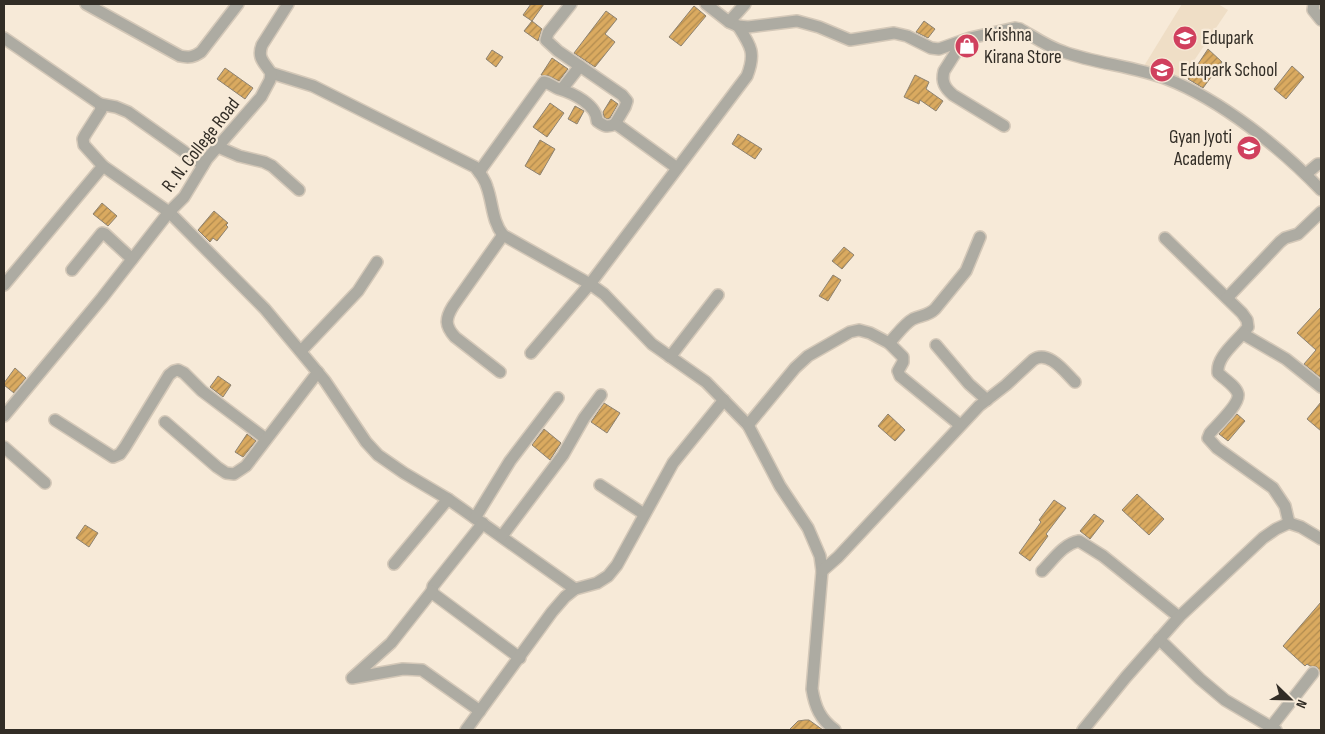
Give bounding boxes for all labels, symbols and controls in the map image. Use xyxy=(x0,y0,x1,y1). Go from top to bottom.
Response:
place label: Krishna Kirana Store xyxy=(984,24,1062,69)
school or university icon: Edupark xyxy=(1172,25,1198,51)
place label: Edupark xyxy=(1202,27,1254,50)
shop icon: Krishna Kirana Store xyxy=(954,33,980,59)
school or university icon: Edupark School xyxy=(1149,57,1175,83)
place label: Edupark School xyxy=(1180,59,1278,82)
street label: R. N. College Road xyxy=(157,93,245,197)
place label: Gyan Jyoti Academy xyxy=(1169,126,1233,171)
school or university icon: Gyan Jyoti Academy xyxy=(1236,135,1262,161)
north arrow xyxy=(1265,674,1315,724)
text: N xyxy=(1292,697,1311,711)

